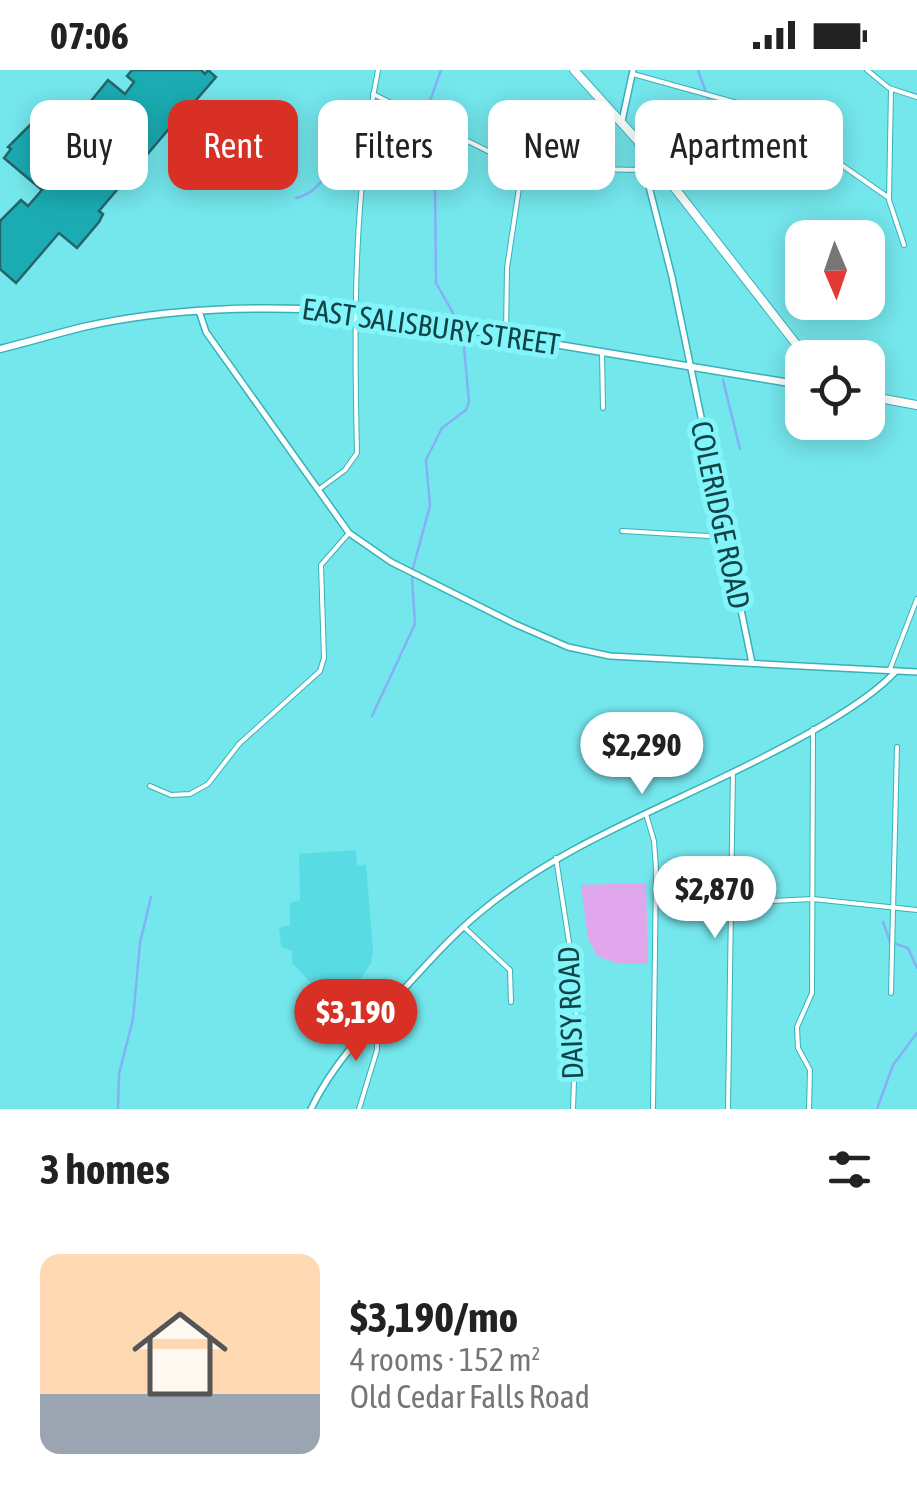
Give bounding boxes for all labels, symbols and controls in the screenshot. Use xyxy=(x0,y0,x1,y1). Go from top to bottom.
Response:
text: 07:06 xyxy=(50,14,129,57)
chip: Buy xyxy=(30,100,148,190)
chip: Rent xyxy=(168,100,298,190)
chip: Filters xyxy=(318,100,468,190)
chip: New xyxy=(488,100,615,190)
chip: Apartment xyxy=(635,100,843,190)
north arrow xyxy=(785,220,885,320)
map controls xyxy=(785,220,885,440)
street label: EAST SALISBURY STREET xyxy=(300,291,562,361)
button: locate xyxy=(785,340,885,440)
street label: COLERIDGE ROAD xyxy=(685,418,757,612)
pin: $2,290 xyxy=(561,712,723,797)
text: $2,290 xyxy=(602,726,682,763)
pin: $2,870 xyxy=(634,856,796,941)
text: $2,870 xyxy=(675,870,755,907)
street label: DAISY ROAD xyxy=(551,946,589,1080)
pin: $3,190 xyxy=(275,979,437,1064)
text: $3,190 xyxy=(316,993,396,1030)
icon: filters xyxy=(822,1142,877,1197)
text: 3 homes xyxy=(40,1145,170,1193)
text: $3,190/mo xyxy=(350,1293,518,1341)
icon: home xyxy=(120,1294,240,1414)
text: 4 rooms · 152 m² xyxy=(350,1341,540,1378)
text: Old Cedar Falls Road xyxy=(350,1378,590,1415)

